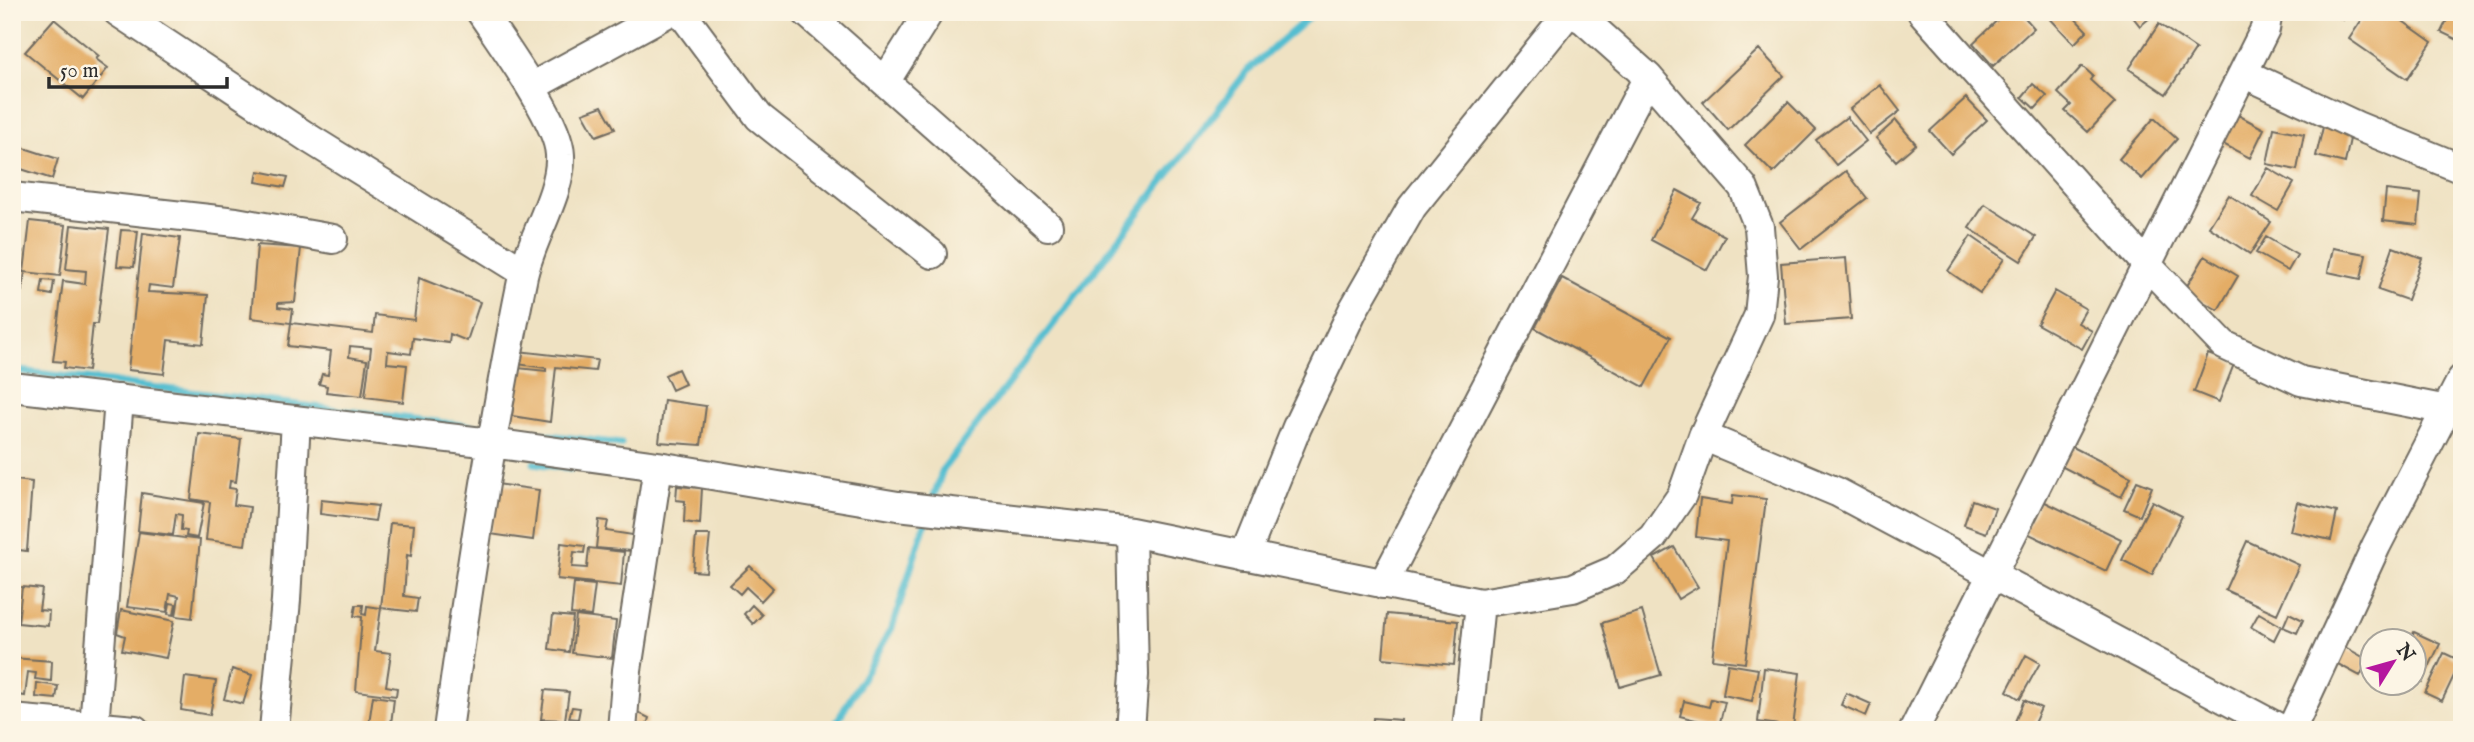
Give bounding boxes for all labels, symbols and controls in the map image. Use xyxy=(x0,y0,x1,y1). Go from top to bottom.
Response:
scale bar xyxy=(49,46,228,90)
text: 50 m xyxy=(60,58,99,85)
north arrow xyxy=(2358,626,2428,696)
text: N xyxy=(2390,638,2420,667)

